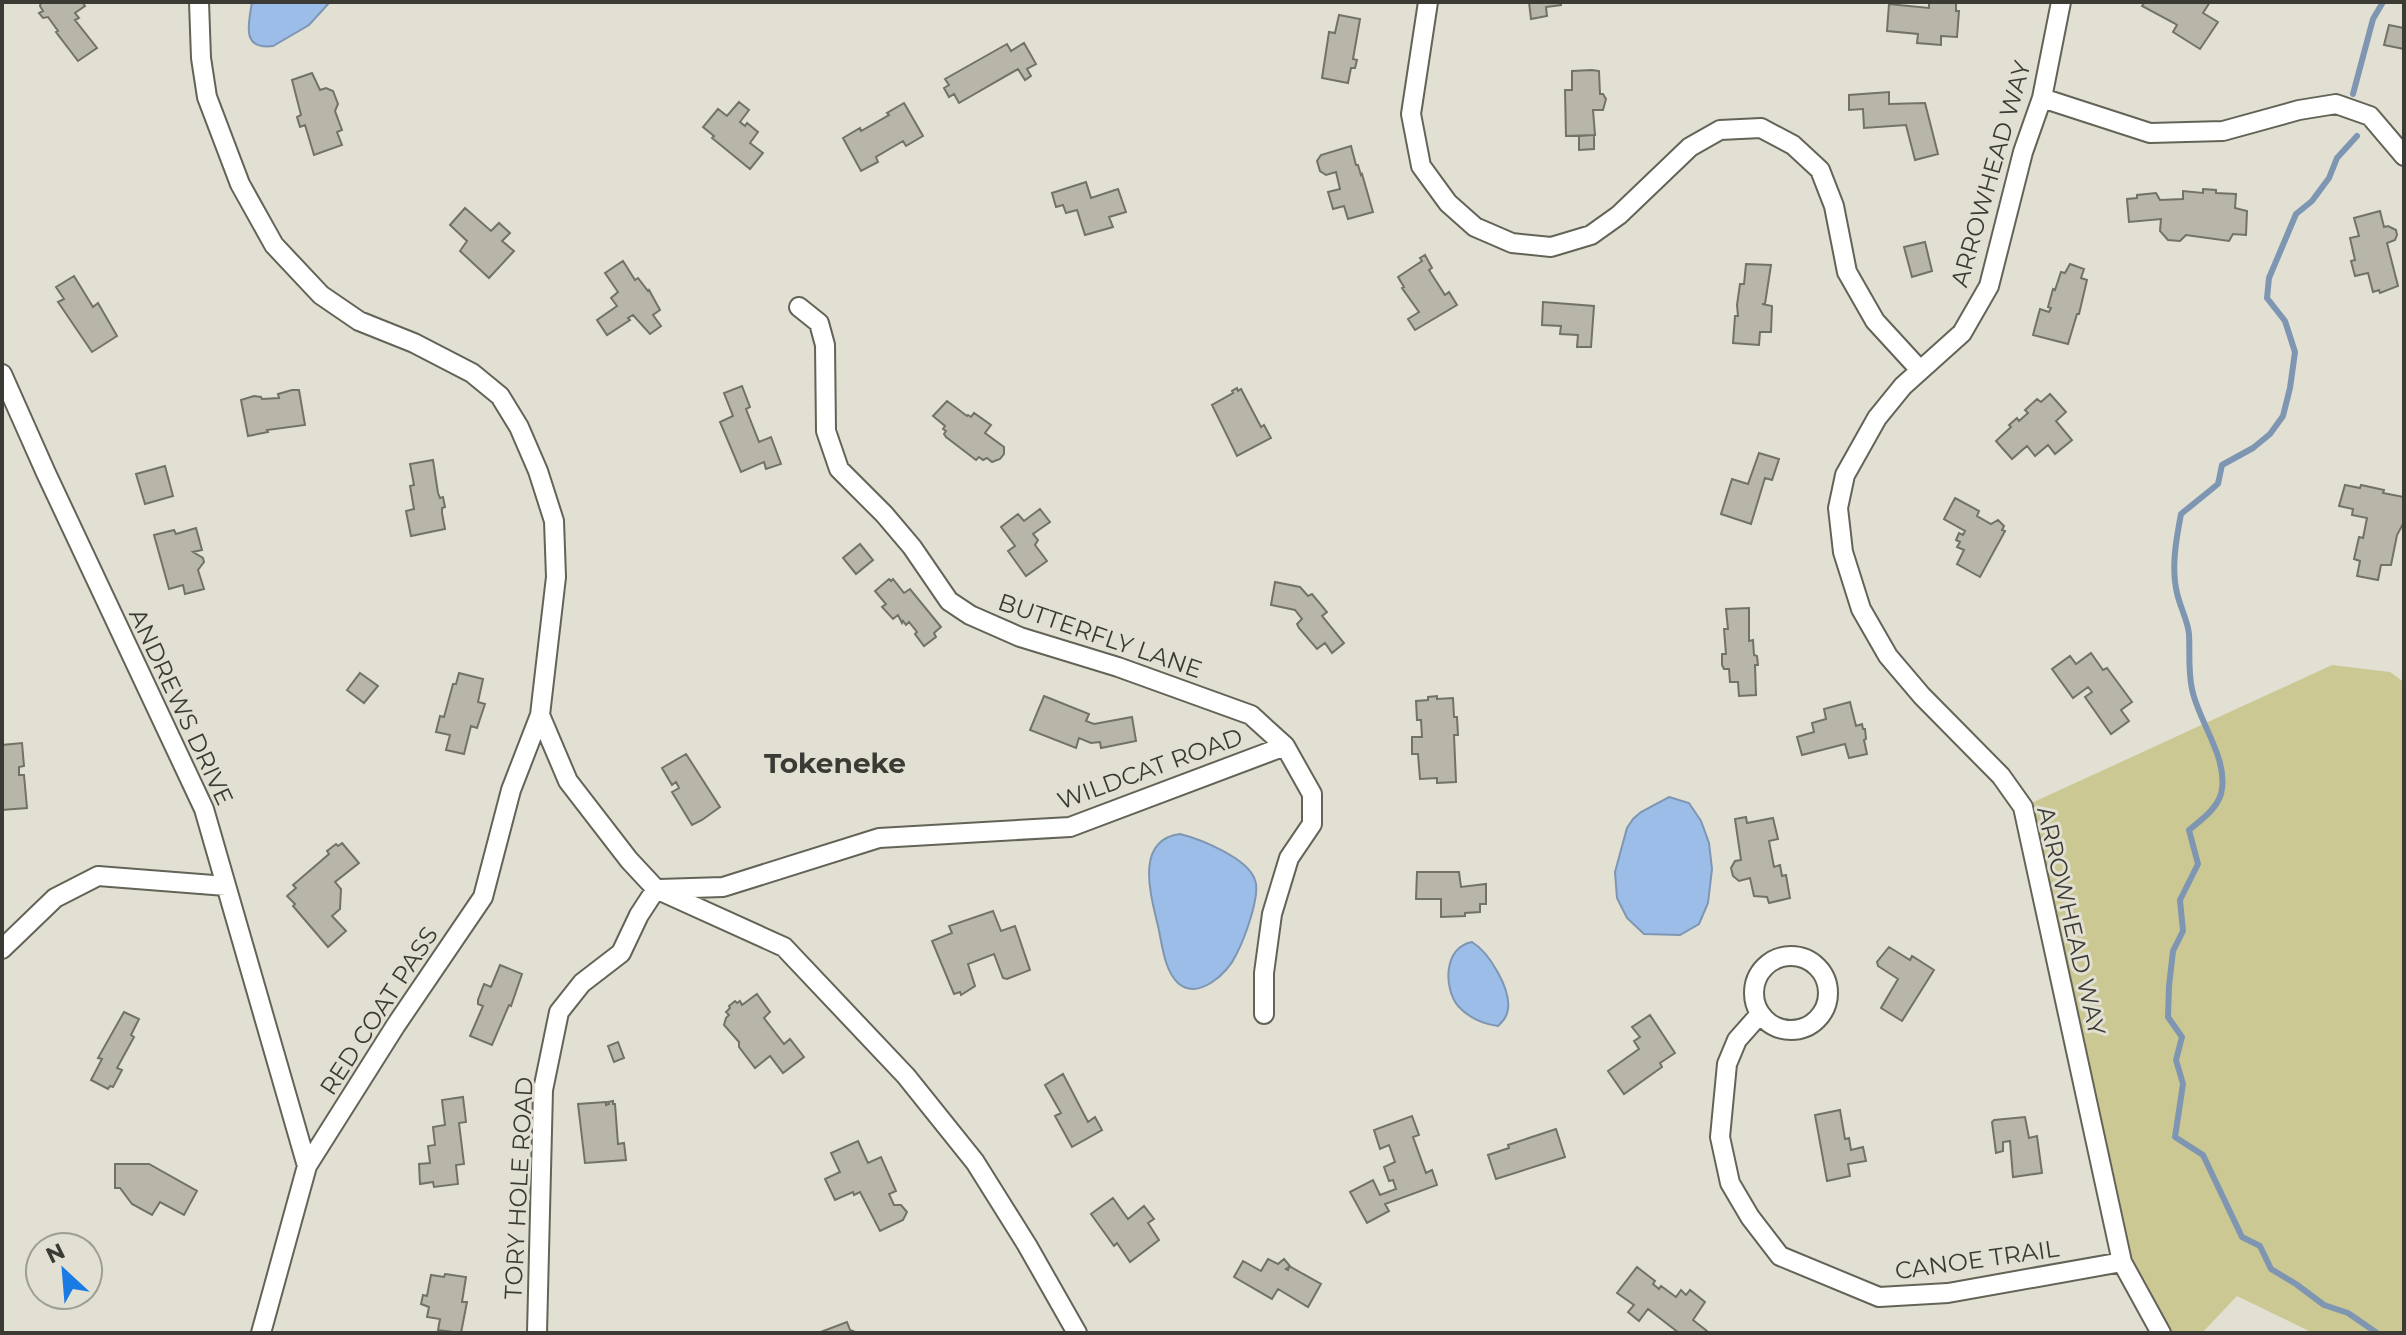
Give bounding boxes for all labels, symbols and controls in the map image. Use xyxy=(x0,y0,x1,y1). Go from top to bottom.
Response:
street label: ARROWHEAD WAY xyxy=(1944,57,2037,290)
street label: BUTTERFLY LANE xyxy=(994,587,1206,684)
street label: ANDREWS DRIVE xyxy=(123,604,240,810)
street label: WILDCAT ROAD xyxy=(1053,722,1246,815)
district label: Tokeneke xyxy=(764,746,906,780)
street label: ARROWHEAD WAY xyxy=(2031,804,2112,1039)
street label: RED COAT PASS xyxy=(313,921,444,1100)
street label: TORY HOLE ROAD xyxy=(498,1076,539,1300)
north arrow xyxy=(24,1231,104,1311)
street label: CANOE TRAIL xyxy=(1893,1234,2061,1285)
text: N xyxy=(42,1237,69,1270)

